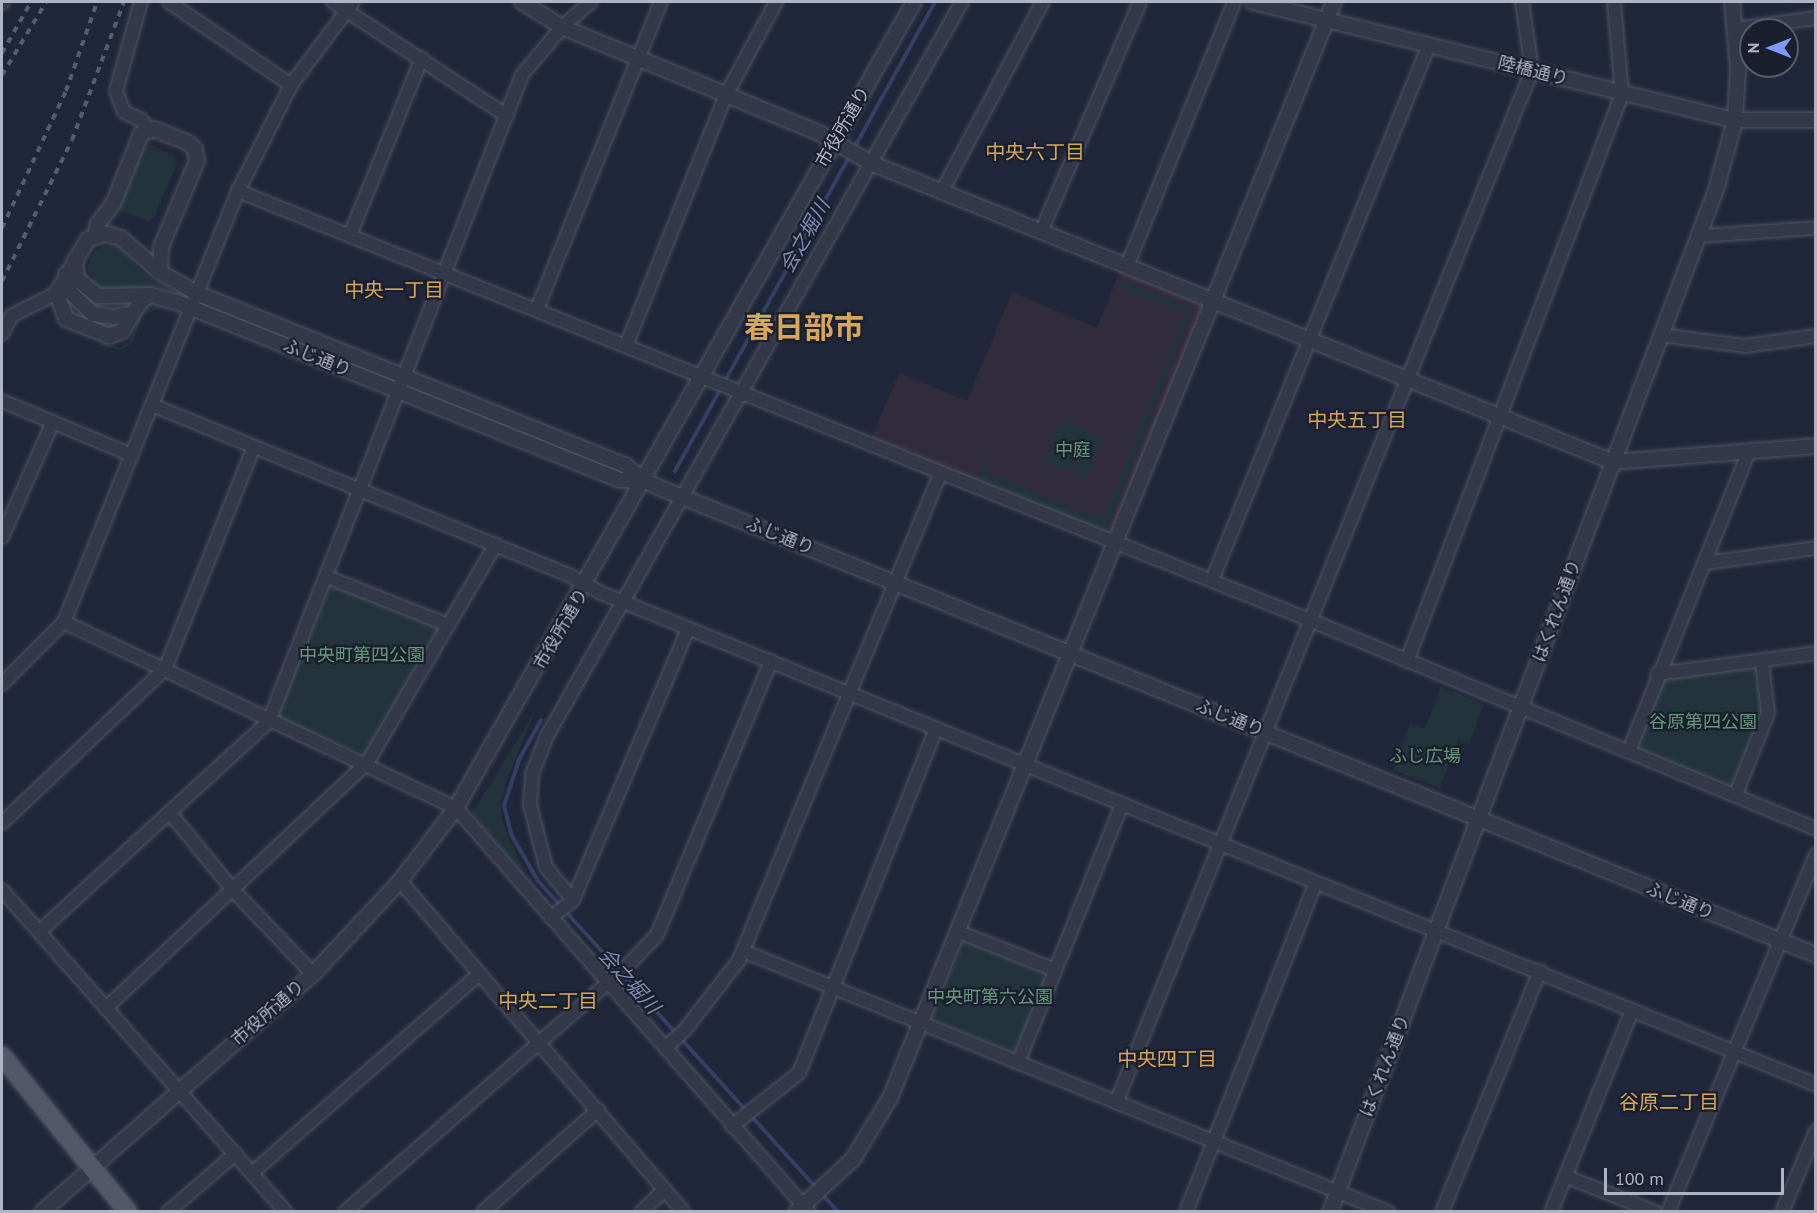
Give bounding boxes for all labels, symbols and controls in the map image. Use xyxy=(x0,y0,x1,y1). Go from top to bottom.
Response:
north arrow xyxy=(1739,18,1799,78)
text: N xyxy=(1743,43,1763,53)
street label: 陸橋通り xyxy=(1495,52,1571,90)
street label: 市役所通り xyxy=(811,83,875,171)
district label: 中央六丁目 xyxy=(985,140,1085,164)
water label: 会之堀川 xyxy=(775,195,835,277)
district label: 中央一丁目 xyxy=(344,278,444,302)
district label: 春日部市 xyxy=(744,309,864,345)
street label: ふじ通り xyxy=(280,335,354,381)
district label: 中央五丁目 xyxy=(1307,408,1407,432)
park label: 中庭 xyxy=(1055,439,1091,461)
street label: ふじ通り xyxy=(743,513,817,559)
street label: はくれん通り xyxy=(1528,557,1586,665)
street label: 市役所通り xyxy=(529,585,593,673)
park label: 中央町第四公園 xyxy=(299,644,425,666)
street label: ふじ通り xyxy=(1193,695,1267,741)
park label: 谷原第四公園 xyxy=(1649,711,1757,733)
park label: ふじ広場 xyxy=(1389,745,1461,767)
street label: ふじ通り xyxy=(1643,878,1717,924)
water label: 会之堀川 xyxy=(593,943,665,1019)
street label: 市役所通り xyxy=(227,975,309,1051)
park label: 中央町第六公園 xyxy=(927,986,1053,1008)
district label: 中央二丁目 xyxy=(498,989,598,1013)
street label: はくれん通り xyxy=(1356,1012,1414,1120)
district label: 中央四丁目 xyxy=(1117,1047,1217,1071)
district label: 谷原二丁目 xyxy=(1619,1090,1719,1114)
scale bar xyxy=(1607,1156,1787,1194)
text: 100 m xyxy=(1615,1167,1664,1190)

